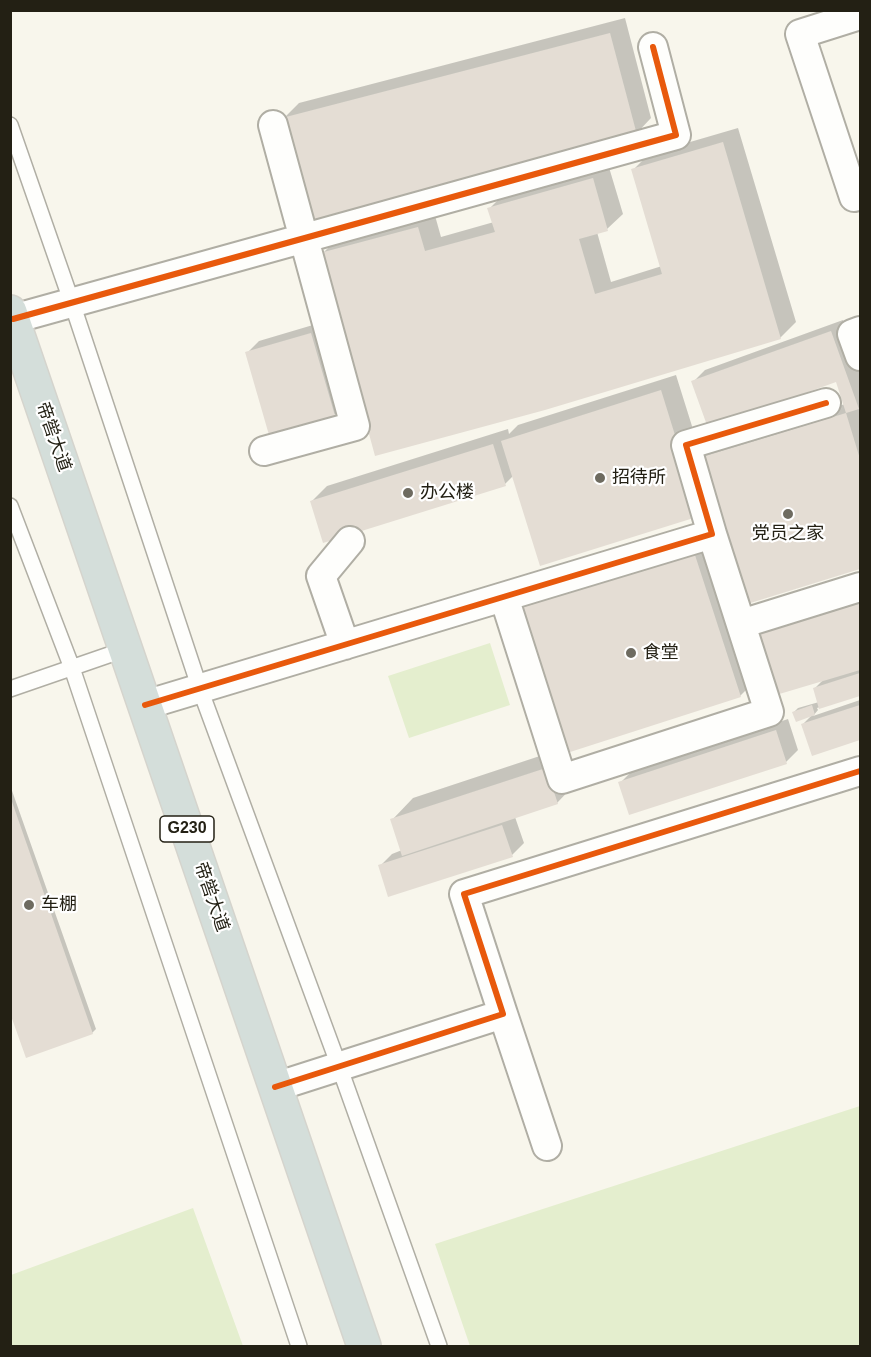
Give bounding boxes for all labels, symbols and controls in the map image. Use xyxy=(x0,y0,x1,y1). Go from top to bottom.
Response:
street label: 帝喾大道 xyxy=(31,399,75,475)
place label: 招待所 xyxy=(612,467,666,489)
marker: 招待所 xyxy=(593,471,607,485)
place label: 办公楼 xyxy=(420,482,474,504)
marker: 办公楼 xyxy=(401,486,415,500)
marker: 党员之家 xyxy=(781,507,795,521)
place label: 党员之家 xyxy=(752,523,824,545)
place label: 食堂 xyxy=(643,642,679,664)
marker: 食堂 xyxy=(624,646,638,660)
road number: G230 xyxy=(160,816,214,842)
street label: 帝喾大道 xyxy=(189,859,233,935)
place label: 车棚 xyxy=(41,894,77,916)
marker: 车棚 xyxy=(22,898,36,912)

